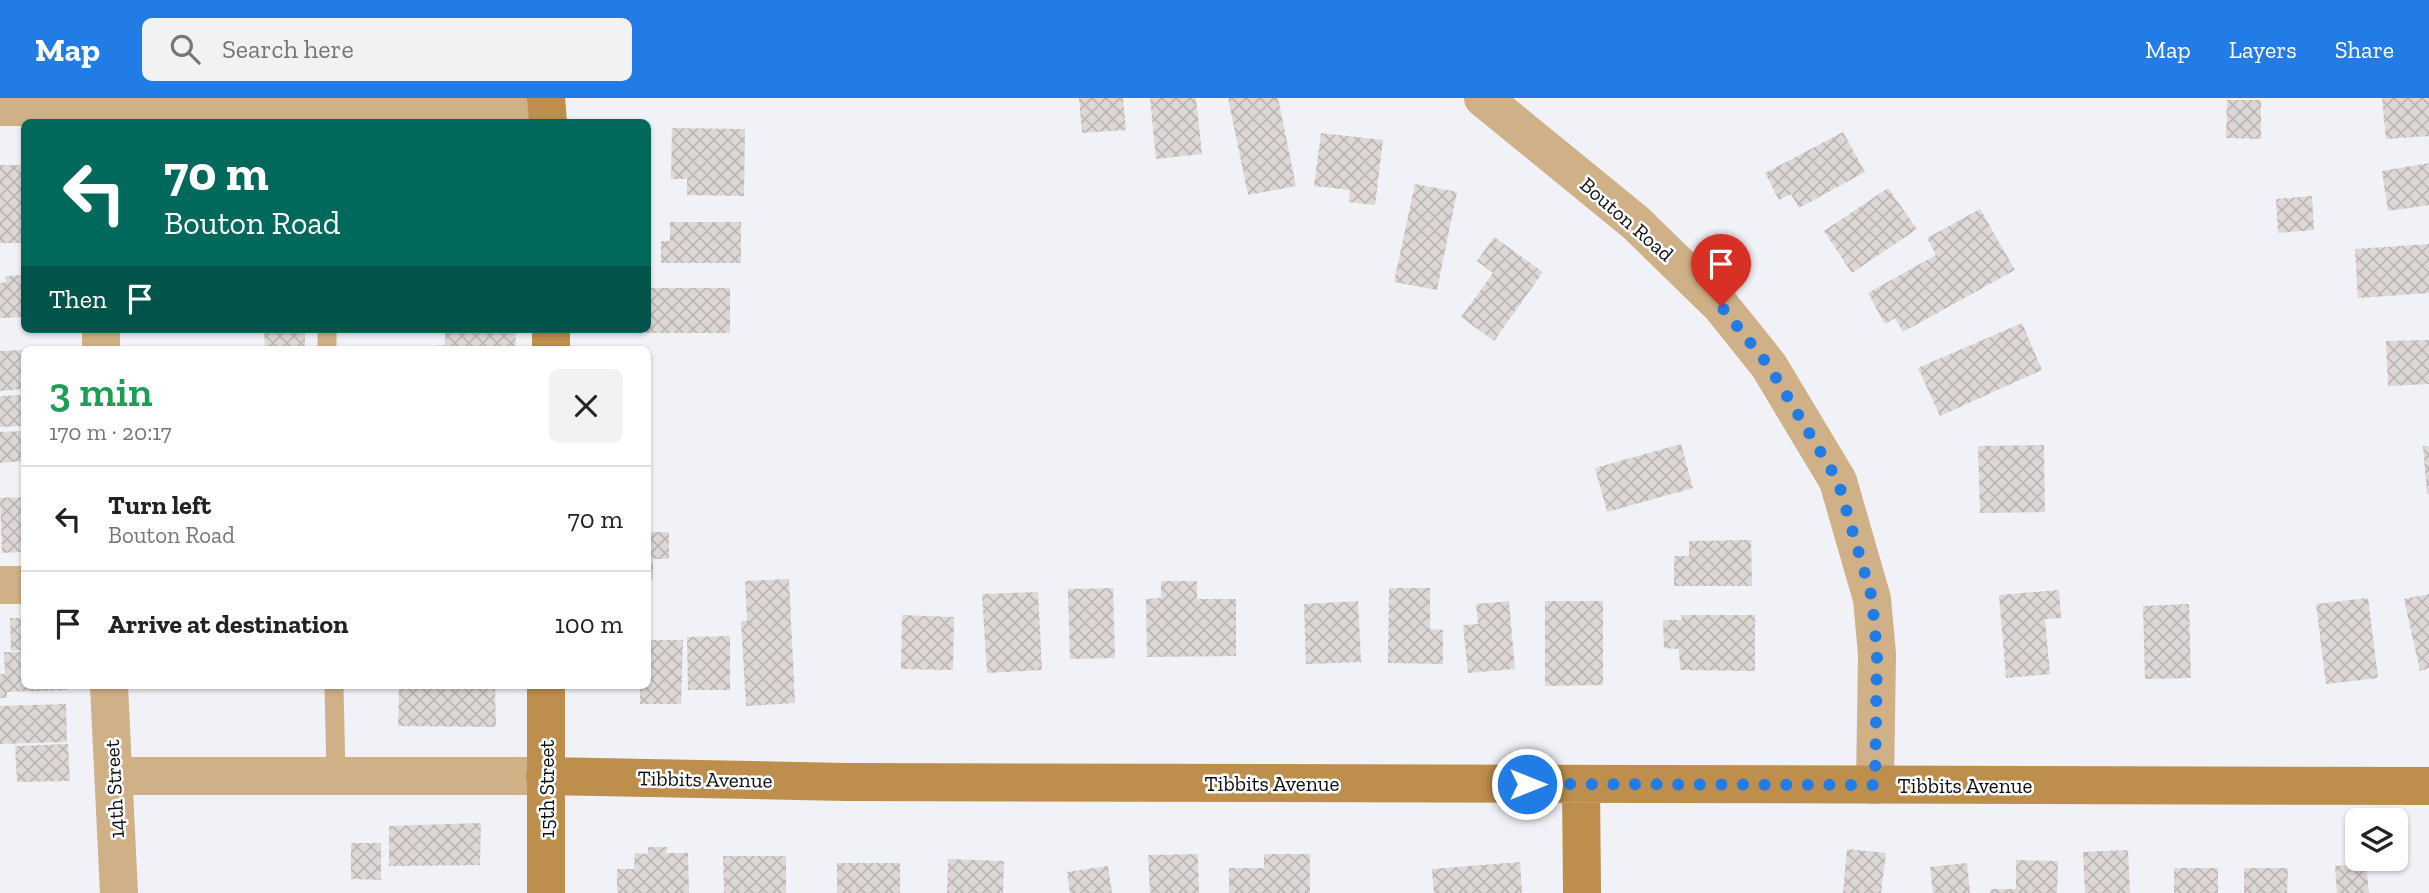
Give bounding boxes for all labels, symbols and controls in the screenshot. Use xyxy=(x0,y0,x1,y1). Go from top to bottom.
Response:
search box xyxy=(142,18,632,81)
text: Map xyxy=(35,30,100,69)
icon: search xyxy=(166,30,204,68)
text: Search here xyxy=(222,33,354,65)
text: Map xyxy=(2145,35,2191,64)
text: Layers xyxy=(2229,35,2297,64)
text: Share xyxy=(2335,35,2394,64)
text: 70 m xyxy=(164,144,269,203)
icon: left xyxy=(49,147,140,238)
street label: Bouton Road xyxy=(1575,172,1679,267)
text: Bouton Road xyxy=(164,204,340,242)
pin xyxy=(1691,234,1751,306)
icon: arrive xyxy=(1702,245,1740,283)
icon: arrive xyxy=(121,280,159,318)
text: Then xyxy=(49,283,107,315)
text: 3 min xyxy=(49,366,153,417)
button: close xyxy=(549,369,623,443)
text: 170 m · 20:17 xyxy=(49,418,172,446)
text: Turn left xyxy=(108,489,211,521)
icon: left xyxy=(49,500,87,538)
text: 70 m xyxy=(567,503,623,535)
text: Bouton Road xyxy=(108,521,235,549)
icon: arrive xyxy=(49,605,87,643)
text: Arrive at destination xyxy=(108,608,348,640)
text: 100 m xyxy=(555,608,623,640)
street label: 14th Street xyxy=(99,739,129,839)
street label: 15th Street xyxy=(534,740,559,838)
position arrow xyxy=(1490,747,1564,821)
street label: Tibbits Avenue xyxy=(637,765,773,793)
street label: Tibbits Avenue xyxy=(1205,771,1340,796)
street label: Tibbits Avenue xyxy=(1898,773,2033,798)
map controls xyxy=(2345,808,2408,871)
button: layers xyxy=(2345,808,2408,871)

